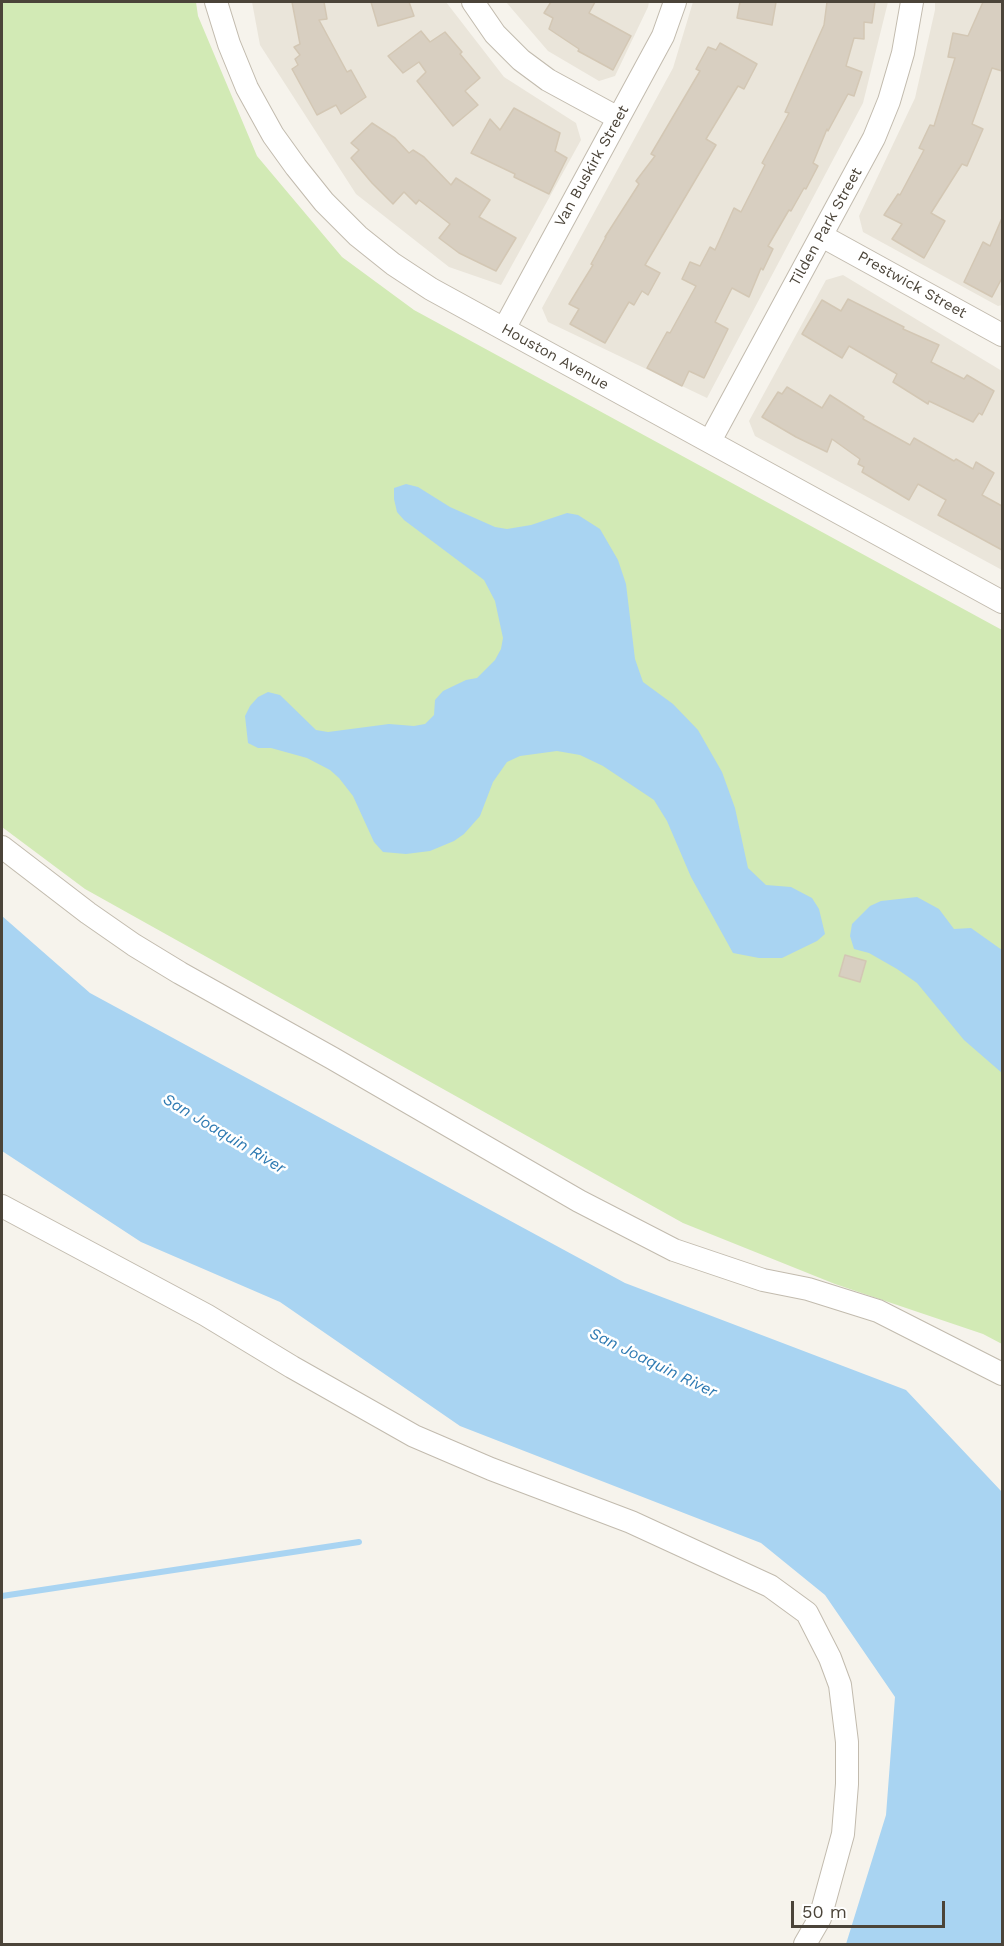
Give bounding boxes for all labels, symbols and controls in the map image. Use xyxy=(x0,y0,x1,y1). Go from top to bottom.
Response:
street label: Van Buskirk Street xyxy=(551,102,633,230)
street label: Tilden Park Street xyxy=(786,165,866,289)
street label: Prestwick Street xyxy=(854,248,970,322)
street label: Houston Avenue xyxy=(498,320,612,394)
water label: San Joaquin River xyxy=(159,1090,289,1178)
water label: San Joaquin River xyxy=(586,1324,720,1402)
scale bar xyxy=(794,1889,948,1927)
text: 50 m xyxy=(802,1901,847,1922)

